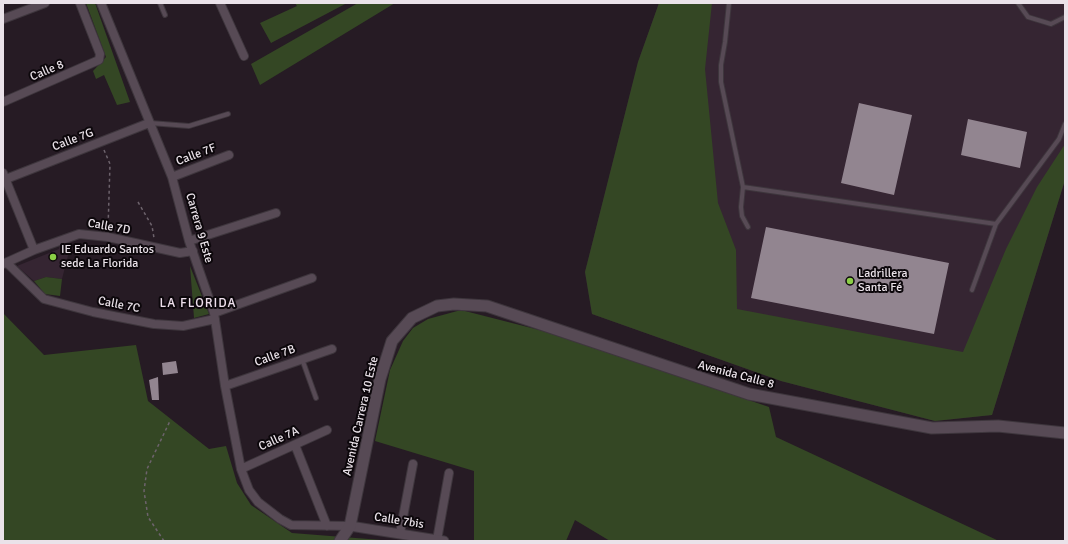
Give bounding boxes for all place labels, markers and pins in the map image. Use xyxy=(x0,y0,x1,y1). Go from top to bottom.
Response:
place label: IE Eduardo Santos sede La Florida xyxy=(61,243,154,271)
marker: IE Eduardo Santos sede La Florida xyxy=(48,252,58,262)
place label: Ladrillera Santa Fé xyxy=(858,267,908,295)
marker: Ladrillera Santa Fé xyxy=(845,276,855,286)

